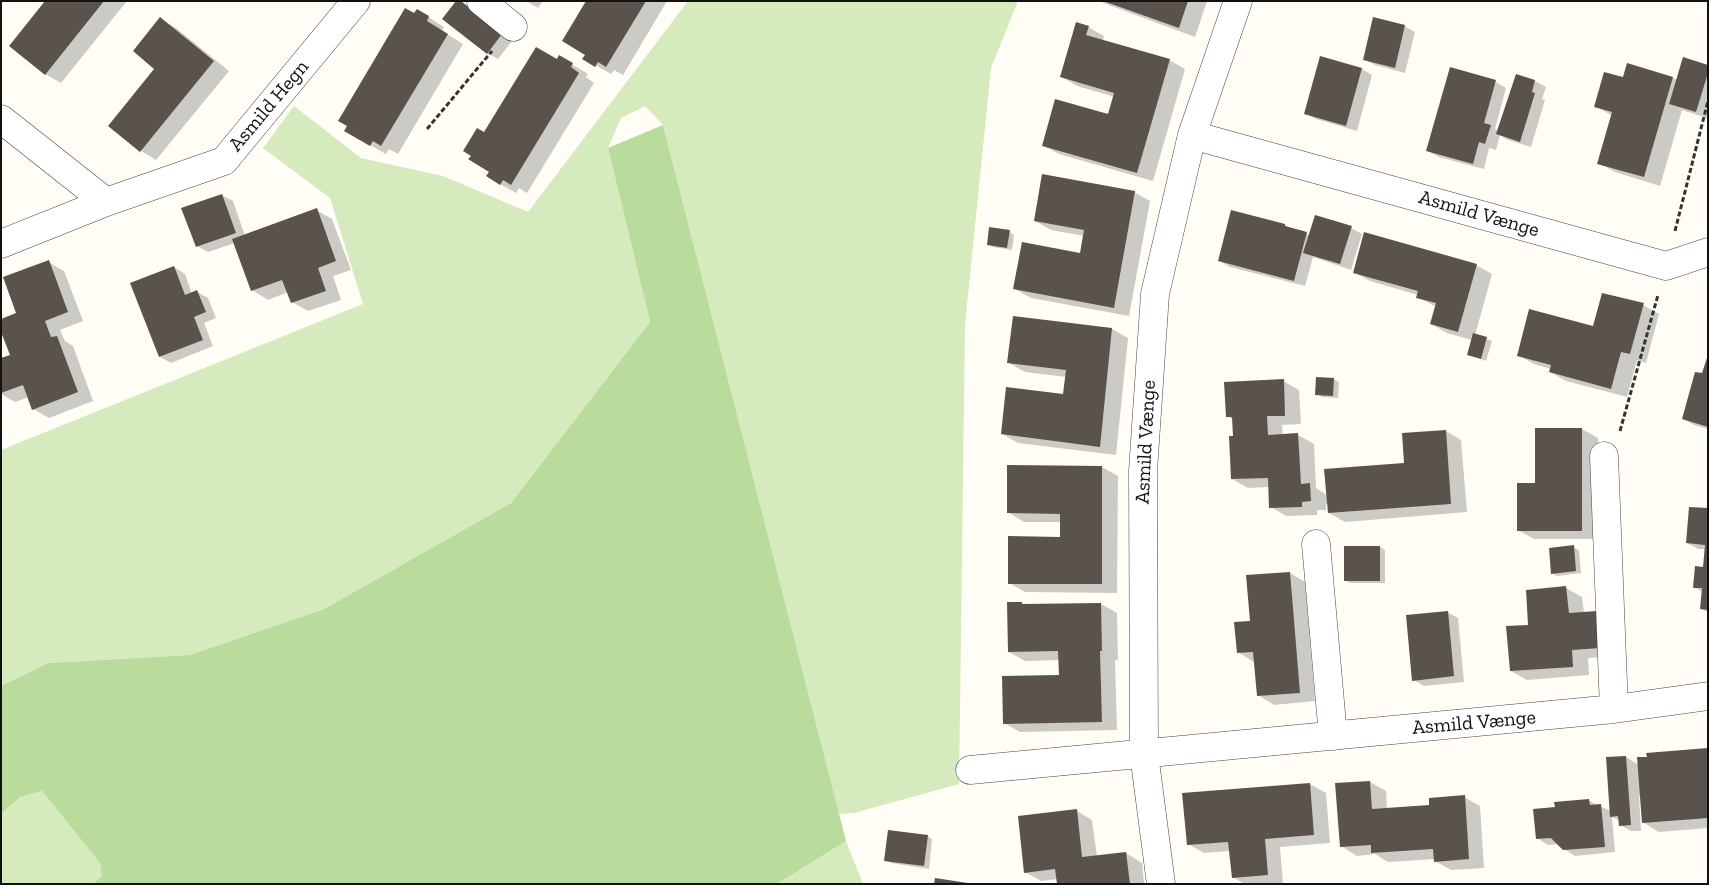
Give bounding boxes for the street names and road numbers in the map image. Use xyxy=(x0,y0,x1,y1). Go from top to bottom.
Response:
street label: Asmild Hegn xyxy=(224,55,314,157)
street label: Asmild Vænge xyxy=(1416,185,1542,243)
street label: Asmild Vænge xyxy=(1131,379,1161,505)
street label: Asmild Vænge xyxy=(1411,706,1537,740)

